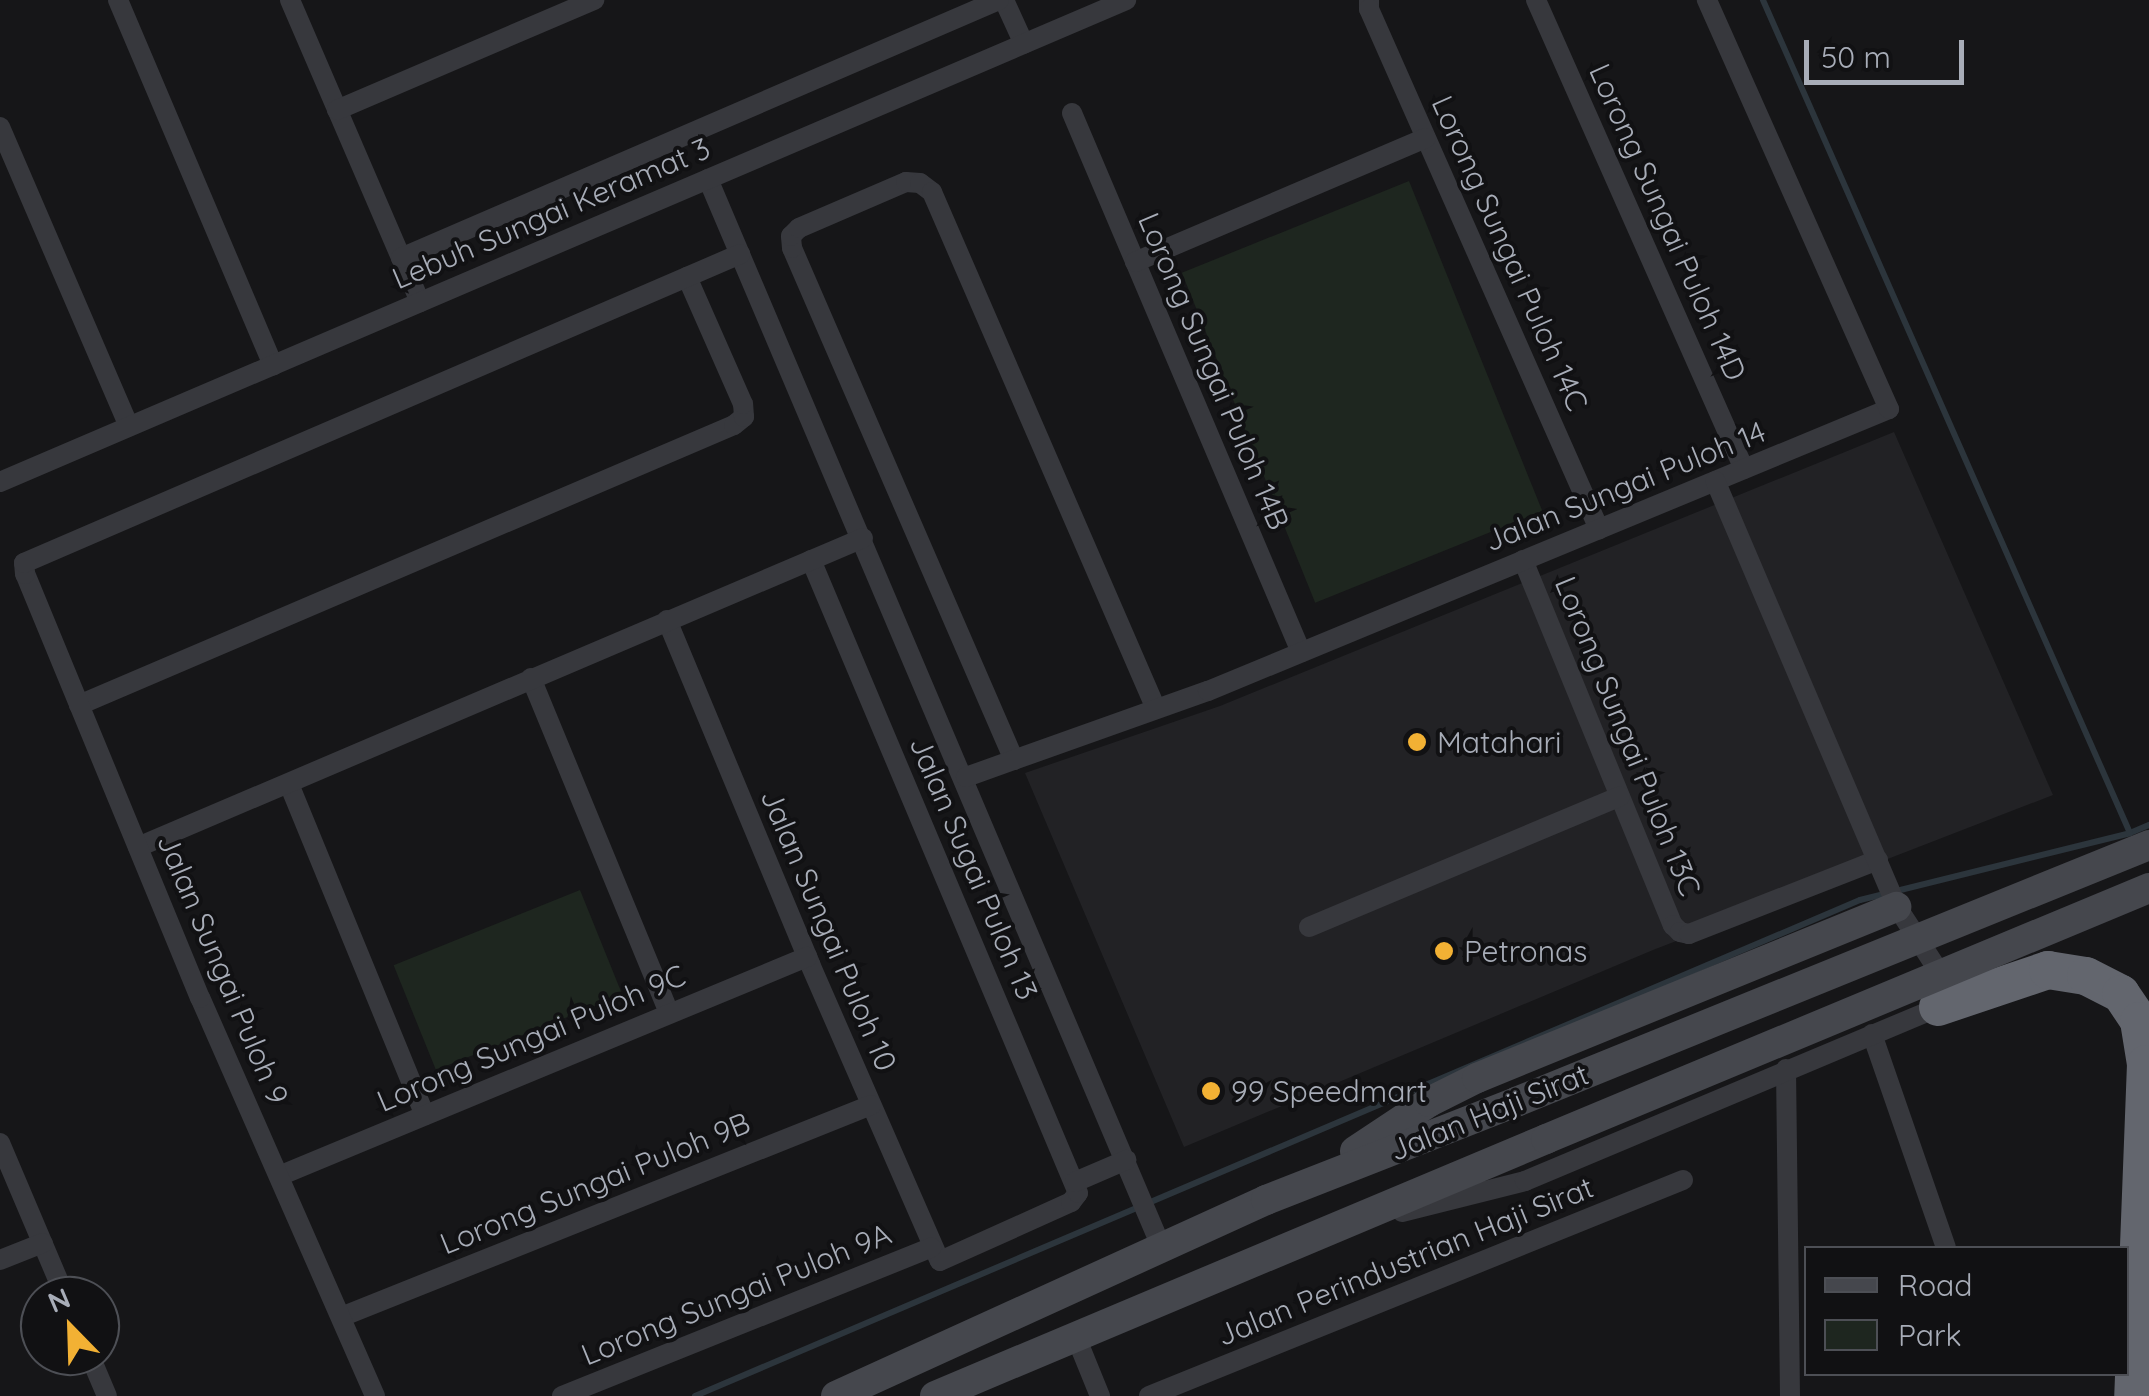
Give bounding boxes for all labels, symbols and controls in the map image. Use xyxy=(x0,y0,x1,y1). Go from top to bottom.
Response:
scale bar xyxy=(1809,20,1969,82)
text: 50 m xyxy=(1821,38,1891,76)
street label: Lorong Sungai Puloh 14D xyxy=(1582,58,1754,386)
street label: Lorong Sungai Puloh 14C xyxy=(1424,90,1596,416)
street label: Lebuh Sungai Keramat 3 xyxy=(387,130,715,296)
street label: Lorong Sungai Puloh 14B xyxy=(1131,207,1297,535)
street label: Jalan Sungai Puloh 14 xyxy=(1479,413,1771,559)
street label: Lorong Sungai Puloh 13C xyxy=(1547,571,1709,901)
place label: Matahari xyxy=(1437,724,1562,760)
street label: Jalan Sugai Puloh 13 xyxy=(902,731,1046,1005)
marker: Matahari xyxy=(1406,731,1428,753)
street label: Jalan Sungai Puloh 10 xyxy=(753,784,905,1076)
street label: Jalan Sungai Puloh 9 xyxy=(150,828,296,1110)
place label: Petronas xyxy=(1464,933,1587,969)
marker: Petronas xyxy=(1433,940,1455,962)
street label: Lorong Sungai Puloh 9C xyxy=(372,957,690,1119)
street label: Jalan Haji Sirat xyxy=(1384,1056,1594,1168)
place label: 99 Speedmart xyxy=(1231,1073,1427,1109)
marker: 99 Speedmart xyxy=(1200,1080,1222,1102)
street label: Lorong Sungai Puloh 9B xyxy=(435,1104,755,1262)
street label: Jalan Perindustrian Haji Sirat xyxy=(1212,1169,1598,1353)
street label: Lorong Sungai Puloh 9A xyxy=(576,1215,896,1373)
legend xyxy=(1804,1246,2129,1376)
text: Road xyxy=(1898,1266,1972,1304)
north arrow xyxy=(20,1276,120,1376)
text: N xyxy=(43,1280,75,1320)
text: Park xyxy=(1898,1316,1962,1354)

